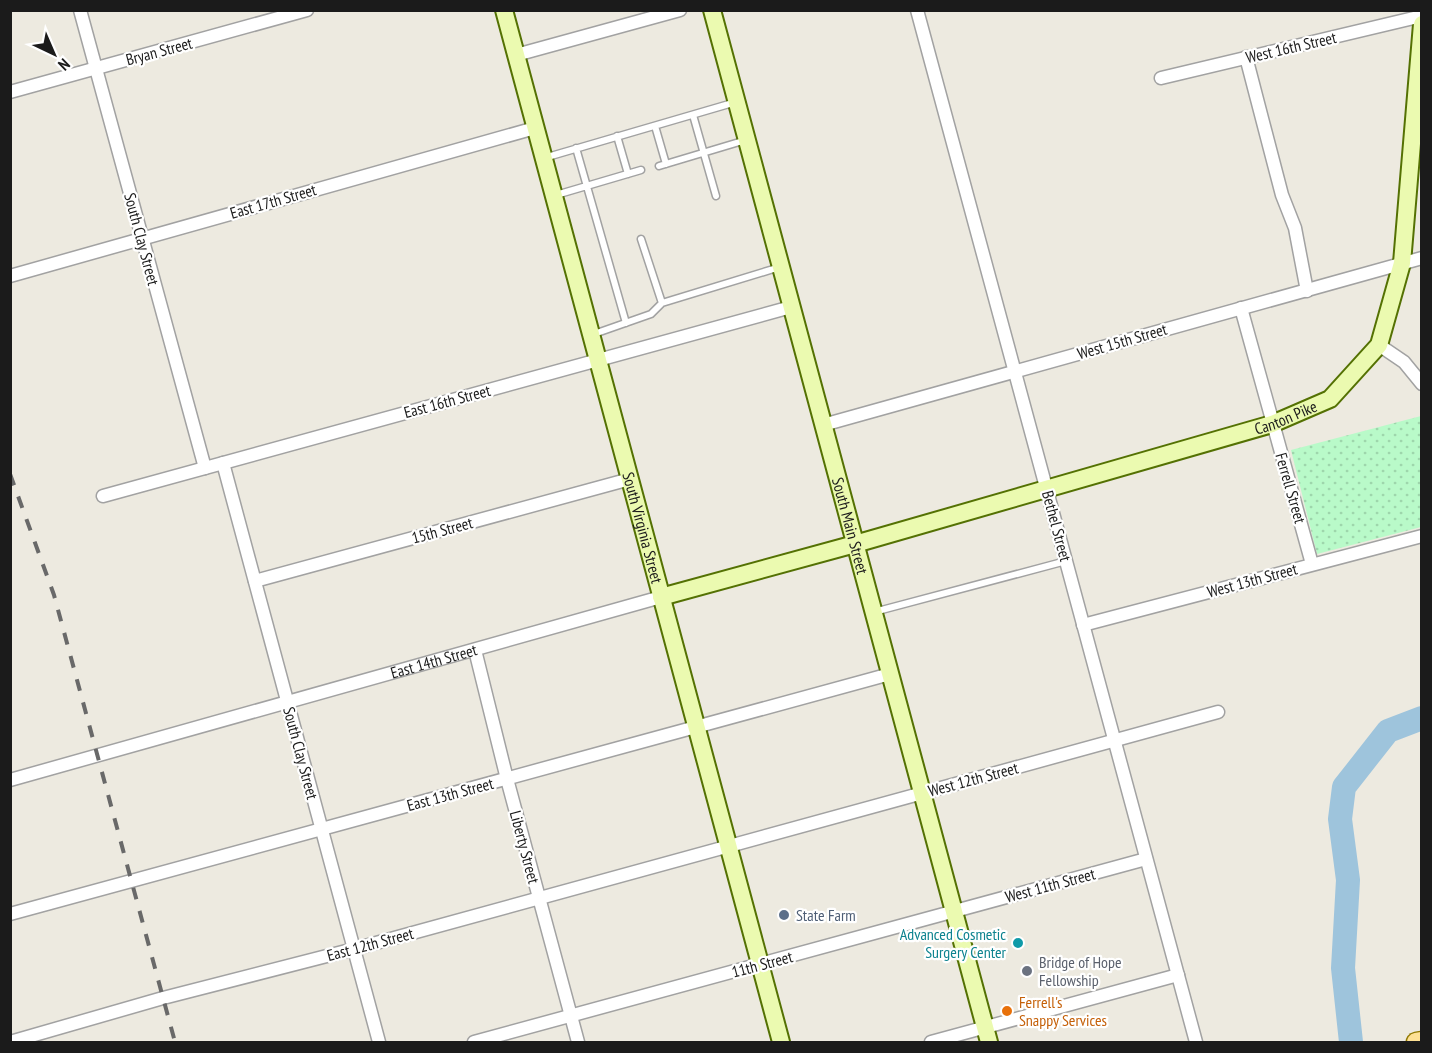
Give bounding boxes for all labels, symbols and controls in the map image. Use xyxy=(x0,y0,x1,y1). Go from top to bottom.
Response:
north arrow xyxy=(24,24,84,84)
street label: West 16th Street xyxy=(1244,27,1339,67)
street label: Bryan Street xyxy=(124,32,195,69)
text: N xyxy=(54,55,74,75)
street label: East 17th Street xyxy=(228,179,319,223)
street label: South Clay Street xyxy=(120,191,164,288)
street label: West 15th Street xyxy=(1075,318,1170,363)
street label: East 16th Street xyxy=(402,380,493,422)
street label: Canton Pike xyxy=(1252,396,1320,439)
street label: Ferrell Street xyxy=(1271,450,1311,526)
street label: South Virginia Street xyxy=(618,470,668,586)
street label: South Main Street xyxy=(828,475,873,577)
street label: Bethel Street xyxy=(1038,488,1076,564)
street label: 15th Street xyxy=(409,512,475,548)
street label: West 13th Street xyxy=(1205,558,1300,602)
street label: East 14th Street xyxy=(388,639,480,683)
street label: South Clay Street xyxy=(279,705,323,802)
street label: West 12th Street xyxy=(926,757,1021,801)
street label: East 13th Street xyxy=(405,773,496,815)
street label: Liberty Street xyxy=(506,808,544,886)
street label: West 11th Street xyxy=(1003,863,1098,907)
place label: State Farm xyxy=(796,905,856,925)
marker: State Farm xyxy=(777,908,791,922)
street label: East 12th Street xyxy=(325,923,416,965)
place label: Advanced Cosmetic Surgery Center xyxy=(900,924,1007,962)
marker: Advanced Cosmetic Surgery Center xyxy=(1011,936,1025,950)
street label: 11th Street xyxy=(729,946,795,982)
place label: Bridge of Hope Fellowship xyxy=(1039,952,1122,990)
marker: Bridge of Hope Fellowship xyxy=(1020,964,1034,978)
place label: Ferrell's Snappy Services xyxy=(1019,992,1107,1030)
marker: Ferrell's Snappy Services xyxy=(1000,1004,1014,1018)

